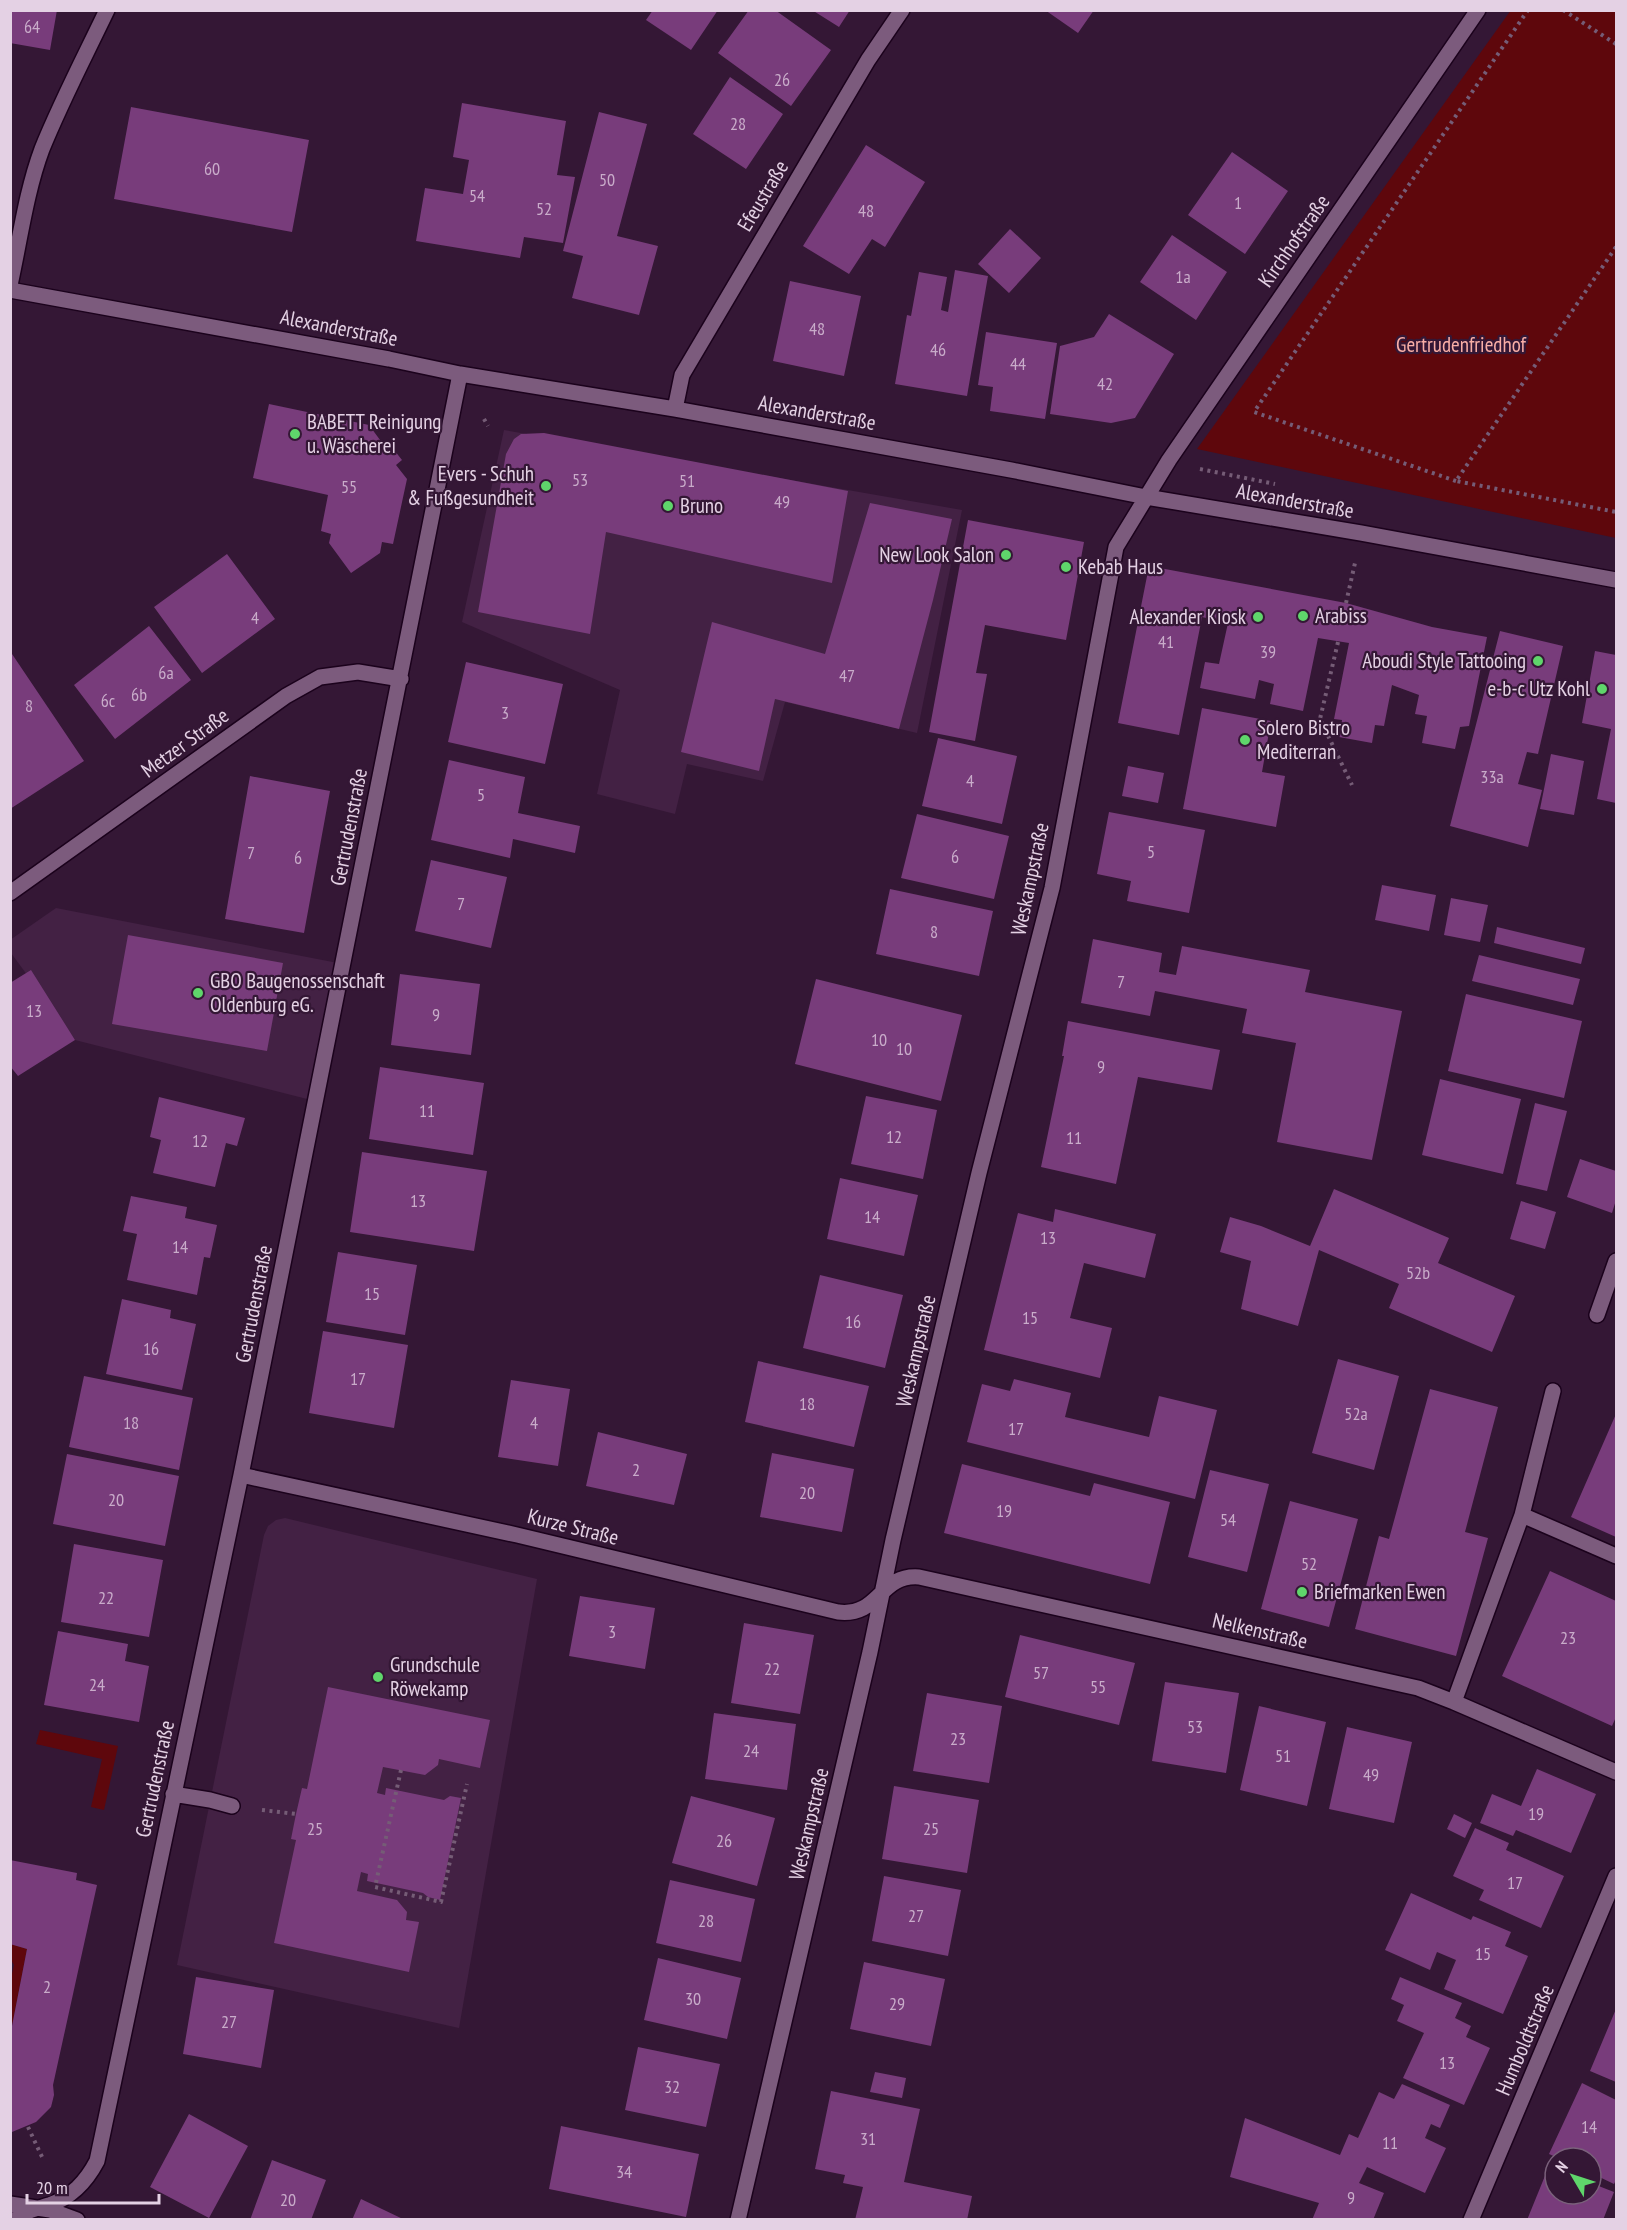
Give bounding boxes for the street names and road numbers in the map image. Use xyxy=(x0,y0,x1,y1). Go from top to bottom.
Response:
street label: Efeustraße xyxy=(731,155,794,236)
street label: Kirchhofstraße xyxy=(1252,189,1335,292)
street label: Alexanderstraße xyxy=(278,303,400,352)
street label: Alexanderstraße xyxy=(756,389,878,436)
street label: Alexanderstraße xyxy=(1234,477,1356,524)
street label: Metzer Straße xyxy=(136,702,234,783)
street label: Gertrudenstraße xyxy=(324,766,373,888)
street label: Weskampstraße xyxy=(1004,820,1055,938)
street label: Gertrudenstraße xyxy=(229,1243,278,1365)
street label: Weskampstraße xyxy=(889,1292,942,1410)
street label: Kurze Straße xyxy=(525,1502,622,1551)
street label: Nelkenstraße xyxy=(1210,1606,1310,1655)
street label: Gertrudenstraße xyxy=(129,1718,180,1840)
street label: Weskampstraße xyxy=(782,1765,835,1883)
street label: Humboldtstraße xyxy=(1489,1980,1560,2099)

